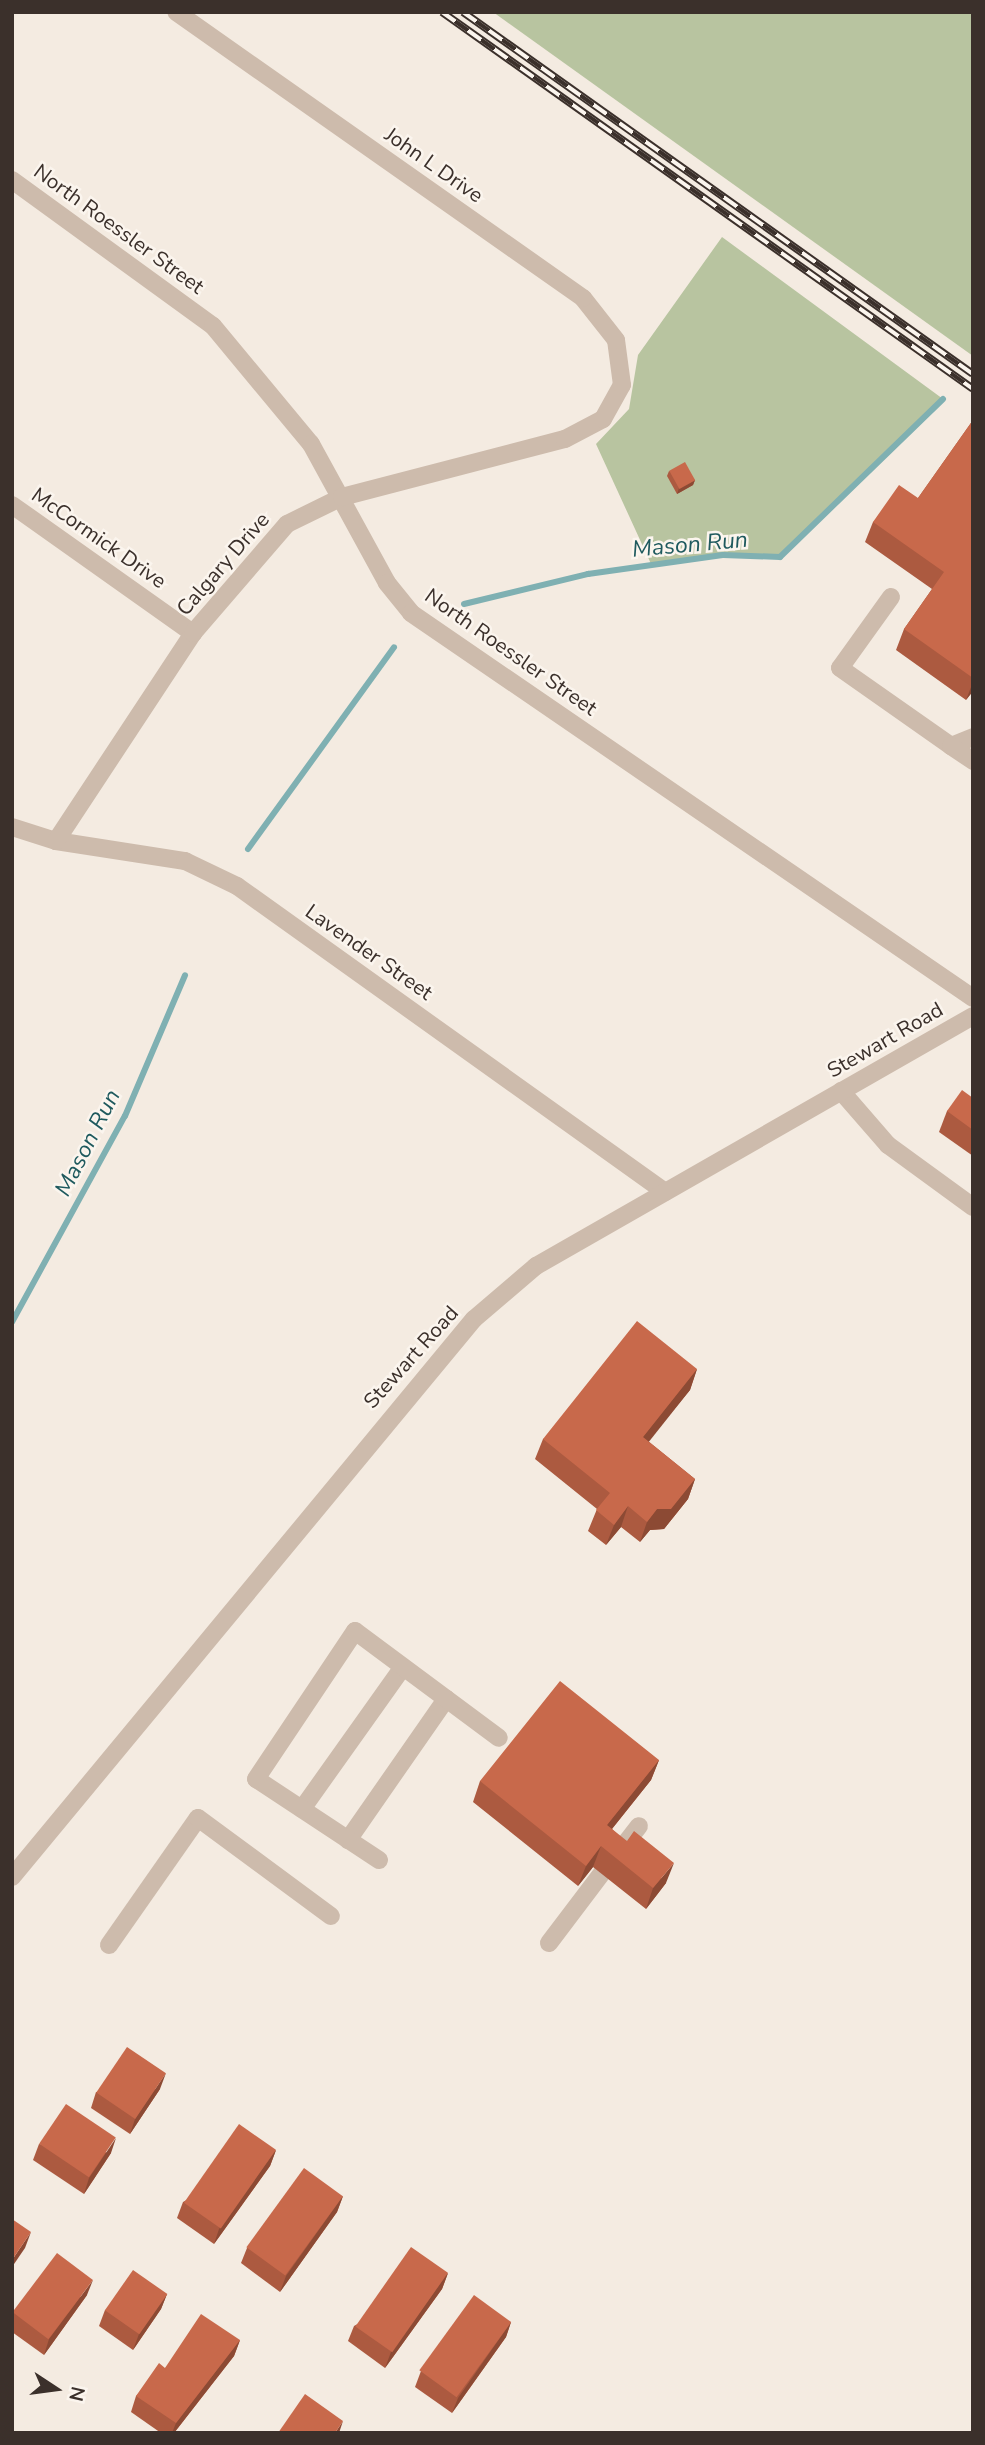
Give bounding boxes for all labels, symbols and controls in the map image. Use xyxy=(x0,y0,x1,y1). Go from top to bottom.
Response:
street label: John L Drive xyxy=(380,122,488,208)
street label: North Roessler Street xyxy=(29,159,209,299)
street label: McCormick Drive xyxy=(27,482,171,594)
street label: Calgary Drive xyxy=(171,507,275,621)
water label: Mason Run xyxy=(631,526,749,564)
street label: North Roessler Street xyxy=(420,583,602,721)
street label: Lavender Street xyxy=(300,899,438,1005)
street label: Stewart Road xyxy=(823,997,947,1083)
water label: Mason Run xyxy=(49,1085,127,1201)
street label: Stewart Road xyxy=(358,1300,464,1414)
north arrow xyxy=(21,2354,91,2424)
text: N xyxy=(62,2384,91,2404)

